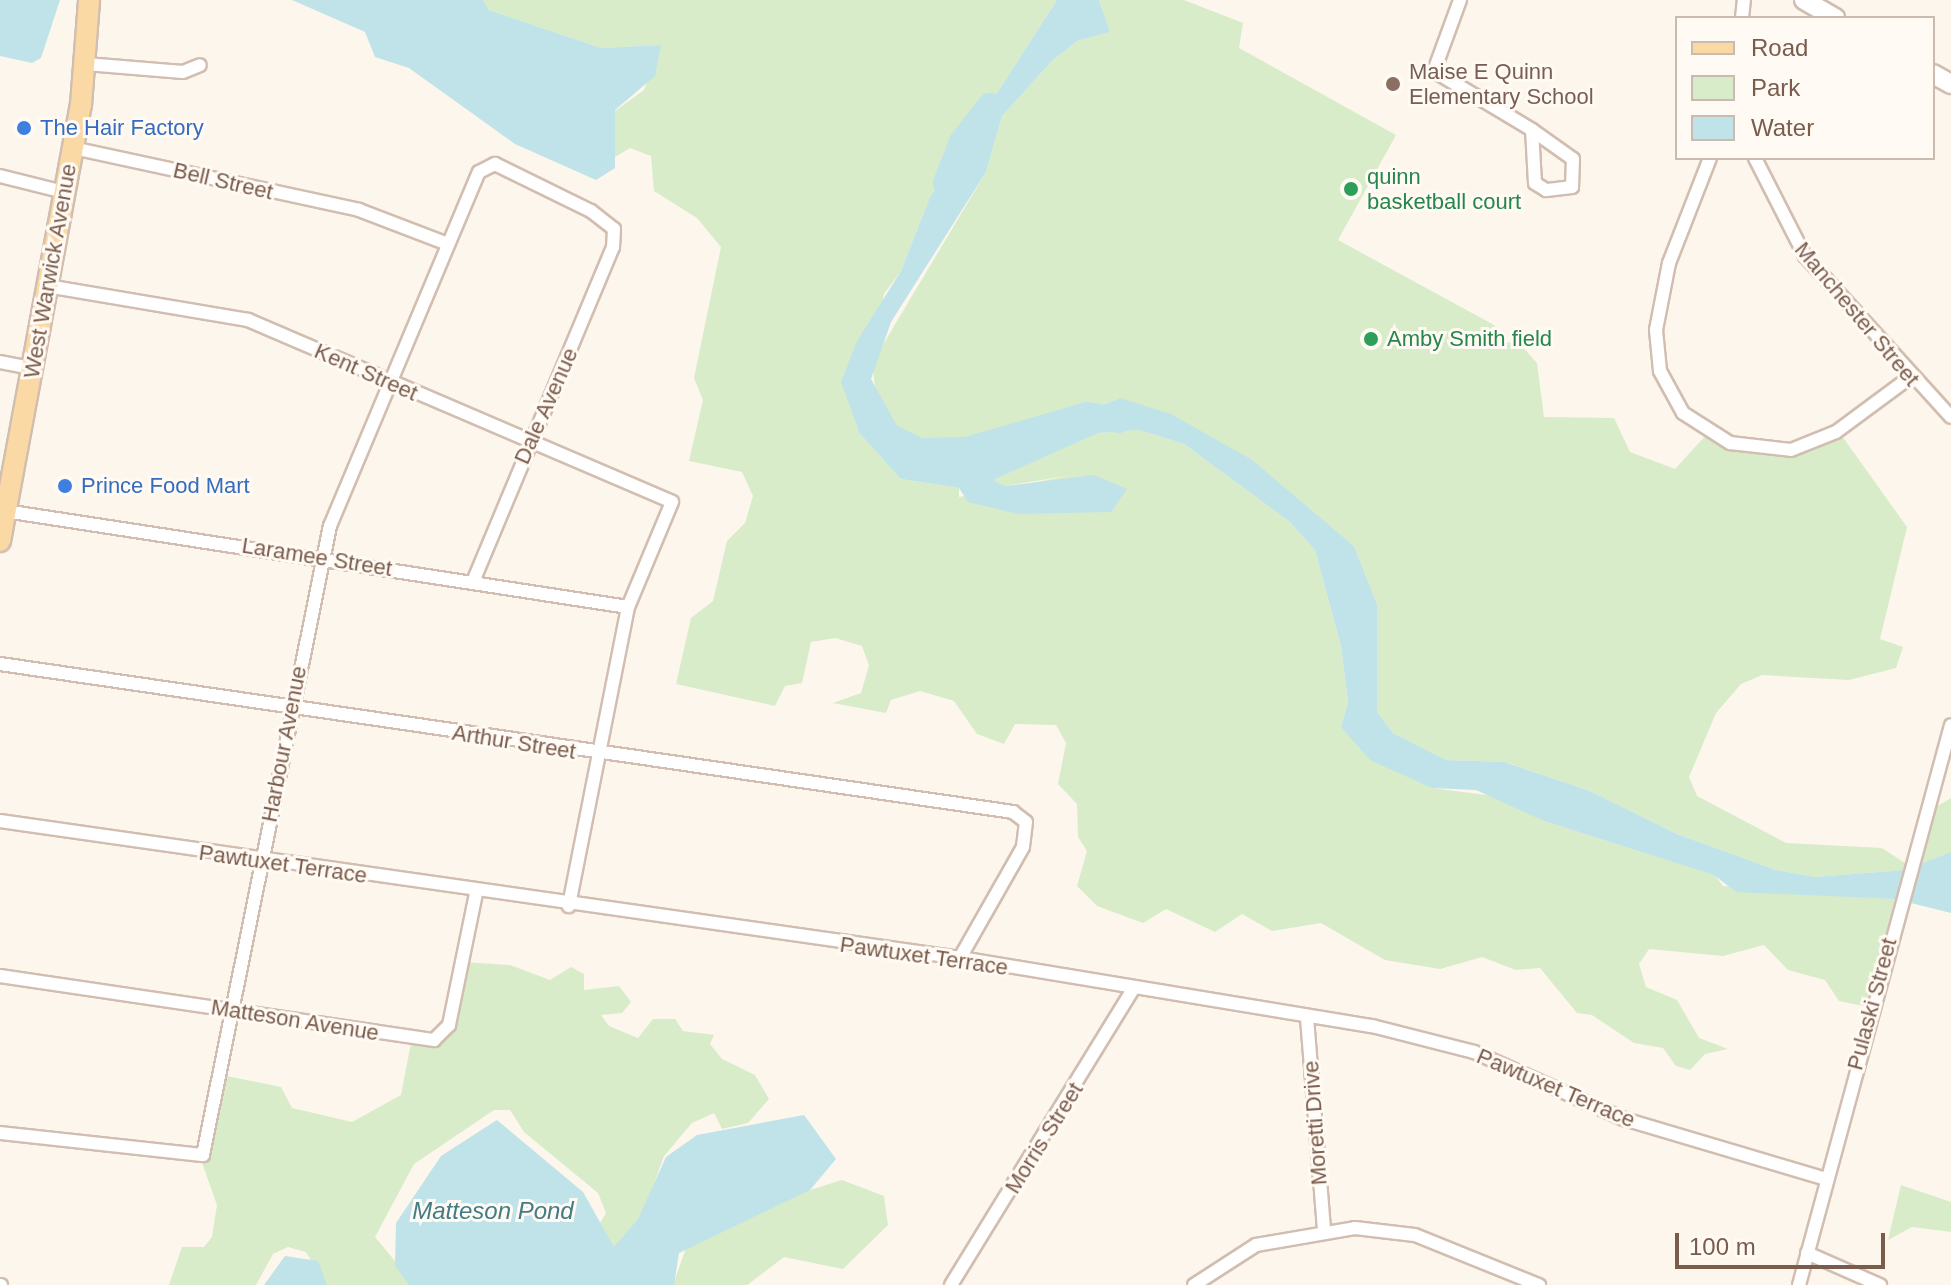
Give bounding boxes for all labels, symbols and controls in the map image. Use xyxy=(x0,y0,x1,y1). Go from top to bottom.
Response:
legend xyxy=(1675,16,1935,160)
text: Road xyxy=(1751,34,1808,61)
place label: Maise E Quinn Elementary School xyxy=(1409,58,1594,110)
text: Park xyxy=(1751,74,1800,101)
marker: Maise E Quinn Elementary School xyxy=(1384,75,1402,93)
text: Water xyxy=(1751,114,1814,141)
place label: The Hair Factory xyxy=(40,115,204,141)
marker: The Hair Factory xyxy=(15,119,33,137)
street label: Bell Street xyxy=(171,157,275,205)
street label: West Warwick Avenue xyxy=(18,161,82,381)
place label: quinn basketball court xyxy=(1367,163,1521,214)
marker: quinn basketball court xyxy=(1342,180,1360,198)
street label: Manchester Street xyxy=(1789,237,1925,391)
place label: Amby Smith field xyxy=(1387,326,1552,352)
marker: Amby Smith field xyxy=(1362,330,1380,348)
street label: Kent Street xyxy=(310,338,422,406)
street label: Dale Avenue xyxy=(508,343,584,469)
place label: Prince Food Mart xyxy=(81,473,250,499)
marker: Prince Food Mart xyxy=(56,477,74,495)
street label: Laramee Street xyxy=(240,532,394,582)
street label: Harbour Avenue xyxy=(256,663,312,825)
street label: Arthur Street xyxy=(450,719,578,765)
street label: Pawtuxet Terrace xyxy=(197,839,369,889)
street label: Pawtuxet Terrace xyxy=(838,931,1010,981)
street label: Pulaski Street xyxy=(1842,935,1902,1073)
street label: Matteson Avenue xyxy=(209,994,381,1046)
street label: Pawtuxet Terrace xyxy=(1473,1043,1639,1133)
street label: Moretti Drive xyxy=(1297,1060,1333,1186)
street label: Morris Street xyxy=(999,1078,1089,1198)
water label: Matteson Pond xyxy=(412,1197,574,1225)
scale bar xyxy=(1679,1217,1889,1267)
text: 100 m xyxy=(1689,1233,1756,1260)

